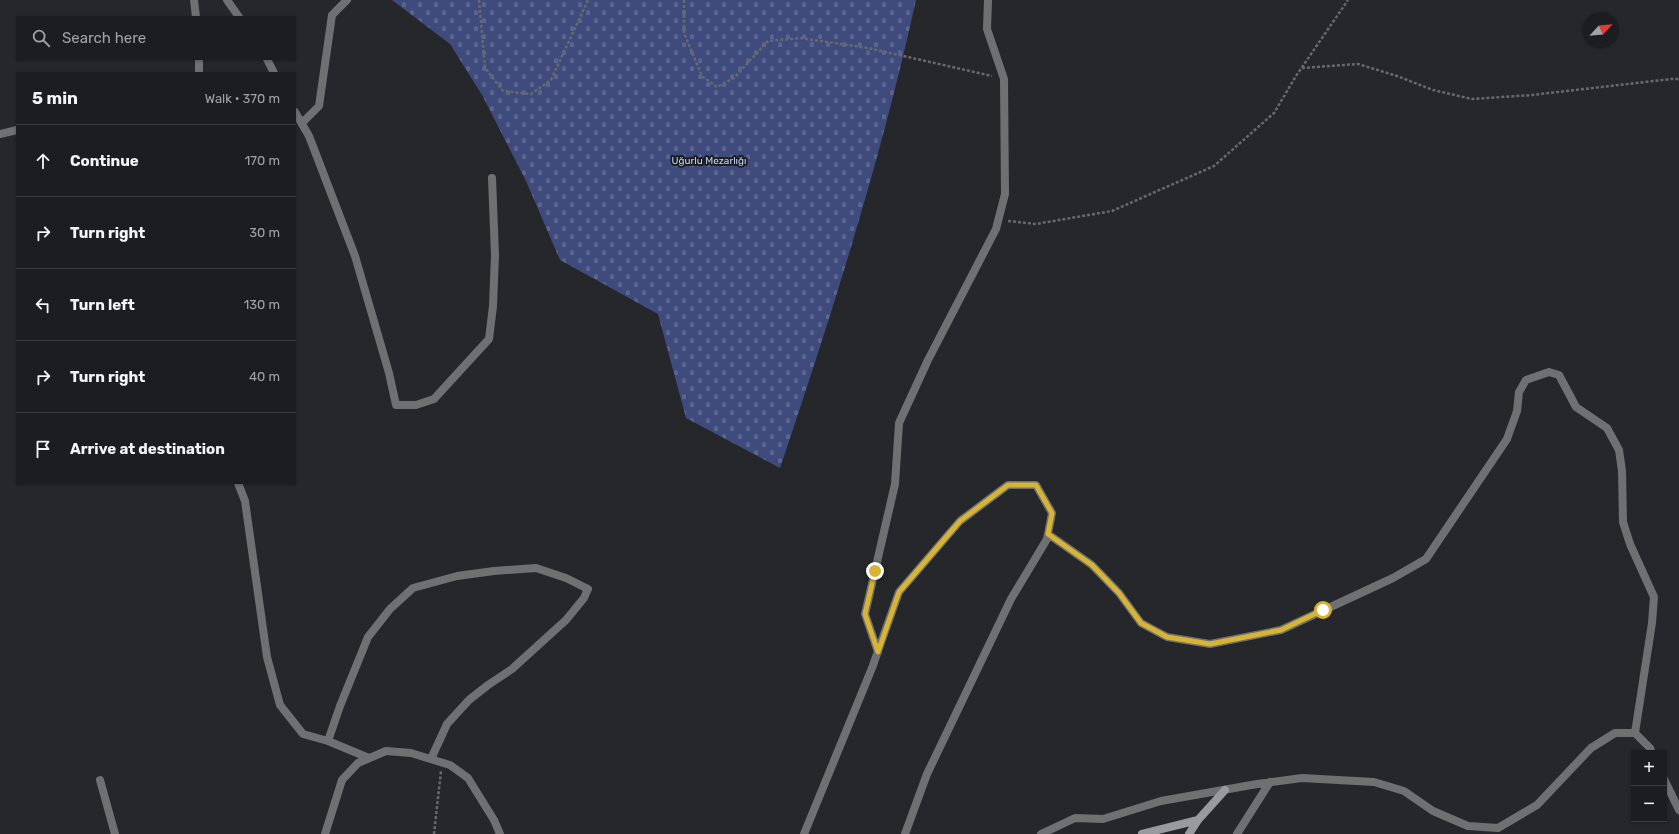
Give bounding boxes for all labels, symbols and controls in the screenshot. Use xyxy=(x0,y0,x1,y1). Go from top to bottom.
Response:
north arrow xyxy=(1583,12,1619,48)
search box xyxy=(16,16,296,60)
icon: search xyxy=(30,27,52,49)
text: Search here xyxy=(62,29,146,47)
text: 5 min xyxy=(32,88,78,108)
text: Walk · 370 m xyxy=(205,91,280,106)
icon: ahead xyxy=(32,150,54,172)
text: Continue xyxy=(70,152,139,170)
text: 170 m xyxy=(245,153,280,168)
park label: Uğurlu Mezarlığı xyxy=(672,155,746,167)
icon: right xyxy=(32,222,54,244)
text: Turn right xyxy=(70,224,145,242)
text: 30 m xyxy=(249,225,280,240)
icon: left xyxy=(32,294,54,316)
text: Turn left xyxy=(70,296,135,314)
text: 130 m xyxy=(244,297,280,312)
icon: right xyxy=(32,366,54,388)
text: Turn right xyxy=(70,368,145,386)
text: 40 m xyxy=(249,369,280,384)
icon: arrive xyxy=(32,438,54,460)
text: Arrive at destination xyxy=(70,440,225,458)
route end xyxy=(866,562,884,580)
route start xyxy=(1314,601,1332,619)
map controls xyxy=(1631,750,1667,822)
button: + xyxy=(1631,750,1667,786)
button: − xyxy=(1631,786,1667,822)

